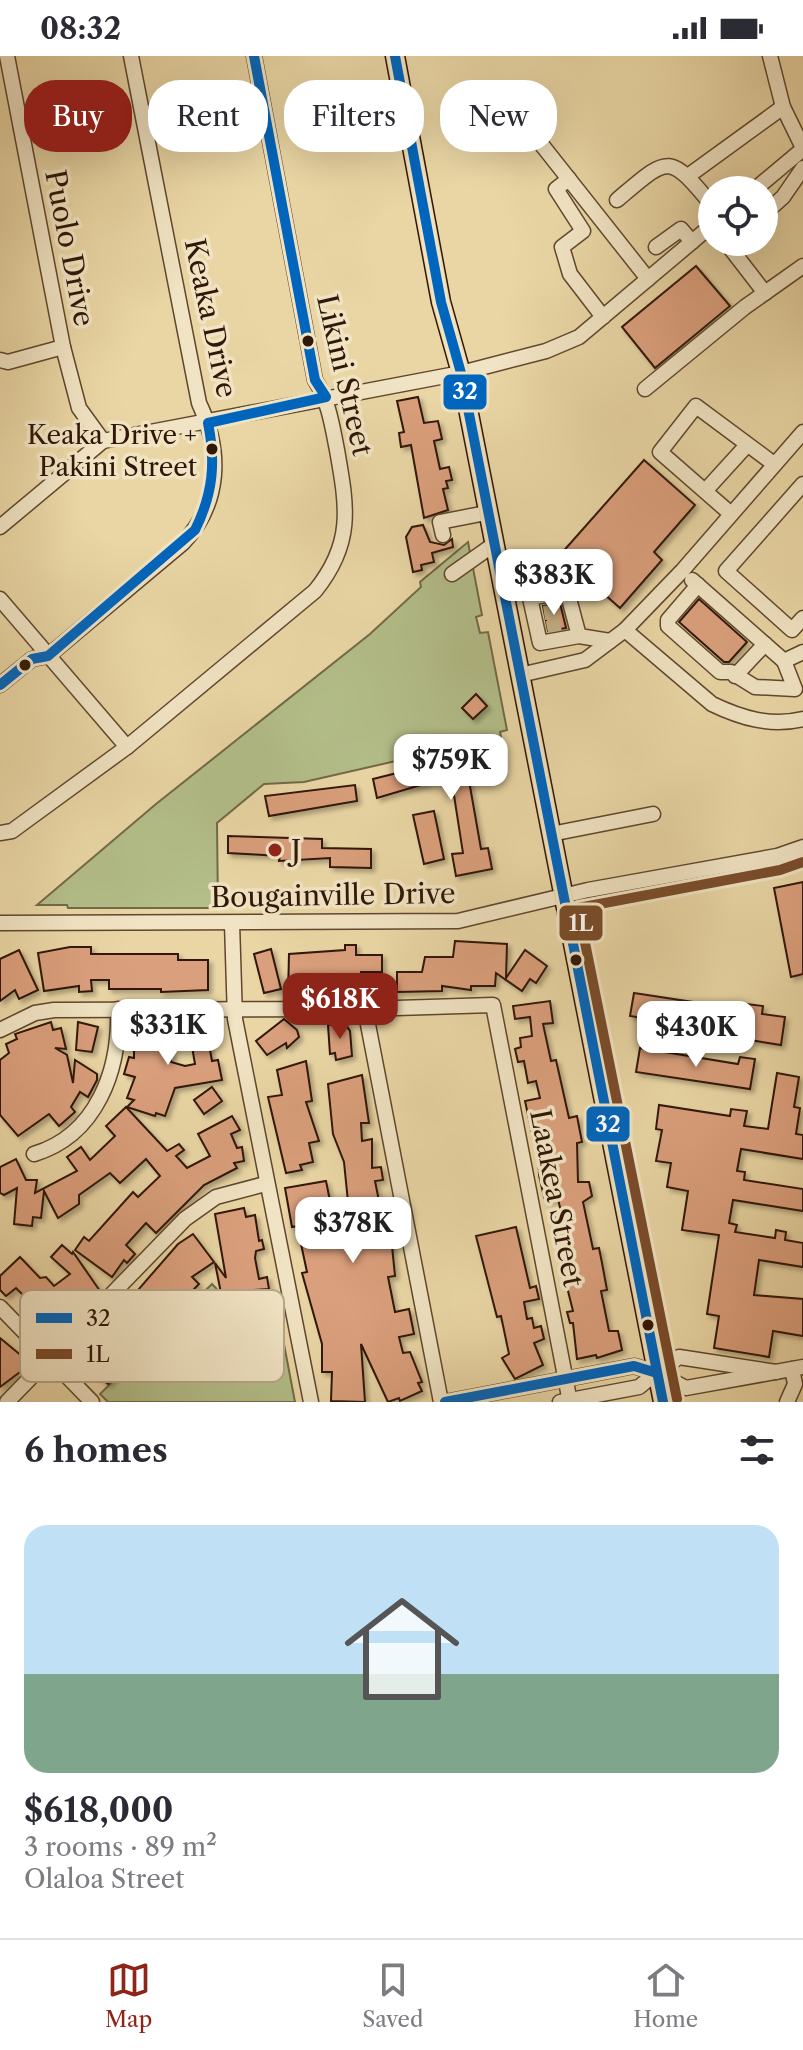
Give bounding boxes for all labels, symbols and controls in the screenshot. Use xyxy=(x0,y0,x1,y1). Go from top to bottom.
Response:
text: 08:32 xyxy=(40,10,121,47)
chip: Buy xyxy=(24,80,132,152)
chip: Rent xyxy=(148,80,268,152)
chip: Filters xyxy=(284,80,424,152)
chip: New xyxy=(440,80,557,152)
street label: Puolo Drive xyxy=(38,167,102,329)
map controls xyxy=(698,176,778,256)
button: locate xyxy=(698,176,778,256)
street label: Keaka Drive xyxy=(178,235,244,401)
street label: Likini Street xyxy=(310,291,380,459)
unlabelled marker xyxy=(300,333,316,349)
line badge: 32 xyxy=(442,373,488,411)
text: 32 xyxy=(452,378,478,405)
place label: Keaka Drive + Pakini Street xyxy=(27,419,198,483)
marker: Keaka Drive + Pakini Street xyxy=(204,441,220,457)
pin: $383K xyxy=(498,549,610,617)
text: $383K xyxy=(514,559,594,591)
unlabelled marker xyxy=(17,657,33,673)
pin: $759K xyxy=(395,734,507,802)
text: $759K xyxy=(412,744,490,776)
place label: J xyxy=(287,833,301,867)
marker: J xyxy=(266,841,284,859)
street label: Bougainville Drive xyxy=(210,876,456,914)
line badge: 1L xyxy=(558,904,604,942)
text: 1L xyxy=(568,910,594,937)
unlabelled marker xyxy=(568,952,584,968)
pin: $618K xyxy=(284,973,396,1041)
text: $618K xyxy=(301,983,379,1015)
pin: $331K xyxy=(112,999,224,1067)
pin: $430K xyxy=(640,1001,752,1069)
text: $331K xyxy=(130,1009,206,1041)
text: $430K xyxy=(655,1011,737,1043)
line badge: 32 xyxy=(585,1105,631,1143)
street label: Laakea Street xyxy=(523,1106,591,1290)
text: 32 xyxy=(595,1111,621,1138)
pin: $378K xyxy=(297,1197,409,1265)
text: $378K xyxy=(313,1207,393,1239)
legend xyxy=(20,1290,284,1382)
text: 32 xyxy=(86,1305,111,1332)
unlabelled marker xyxy=(640,1317,656,1333)
text: 1L xyxy=(86,1341,110,1368)
icon: filters xyxy=(735,1428,779,1472)
text: 6 homes xyxy=(24,1429,168,1471)
icon: home xyxy=(330,1577,474,1721)
text: $618,000 xyxy=(24,1789,173,1831)
text: 3 rooms · 89 m² xyxy=(24,1831,217,1863)
text: Olaloa Street xyxy=(24,1863,185,1895)
tab: Map xyxy=(105,1958,152,2033)
tab: Saved xyxy=(362,1958,423,2033)
tab: Home xyxy=(633,1958,698,2033)

